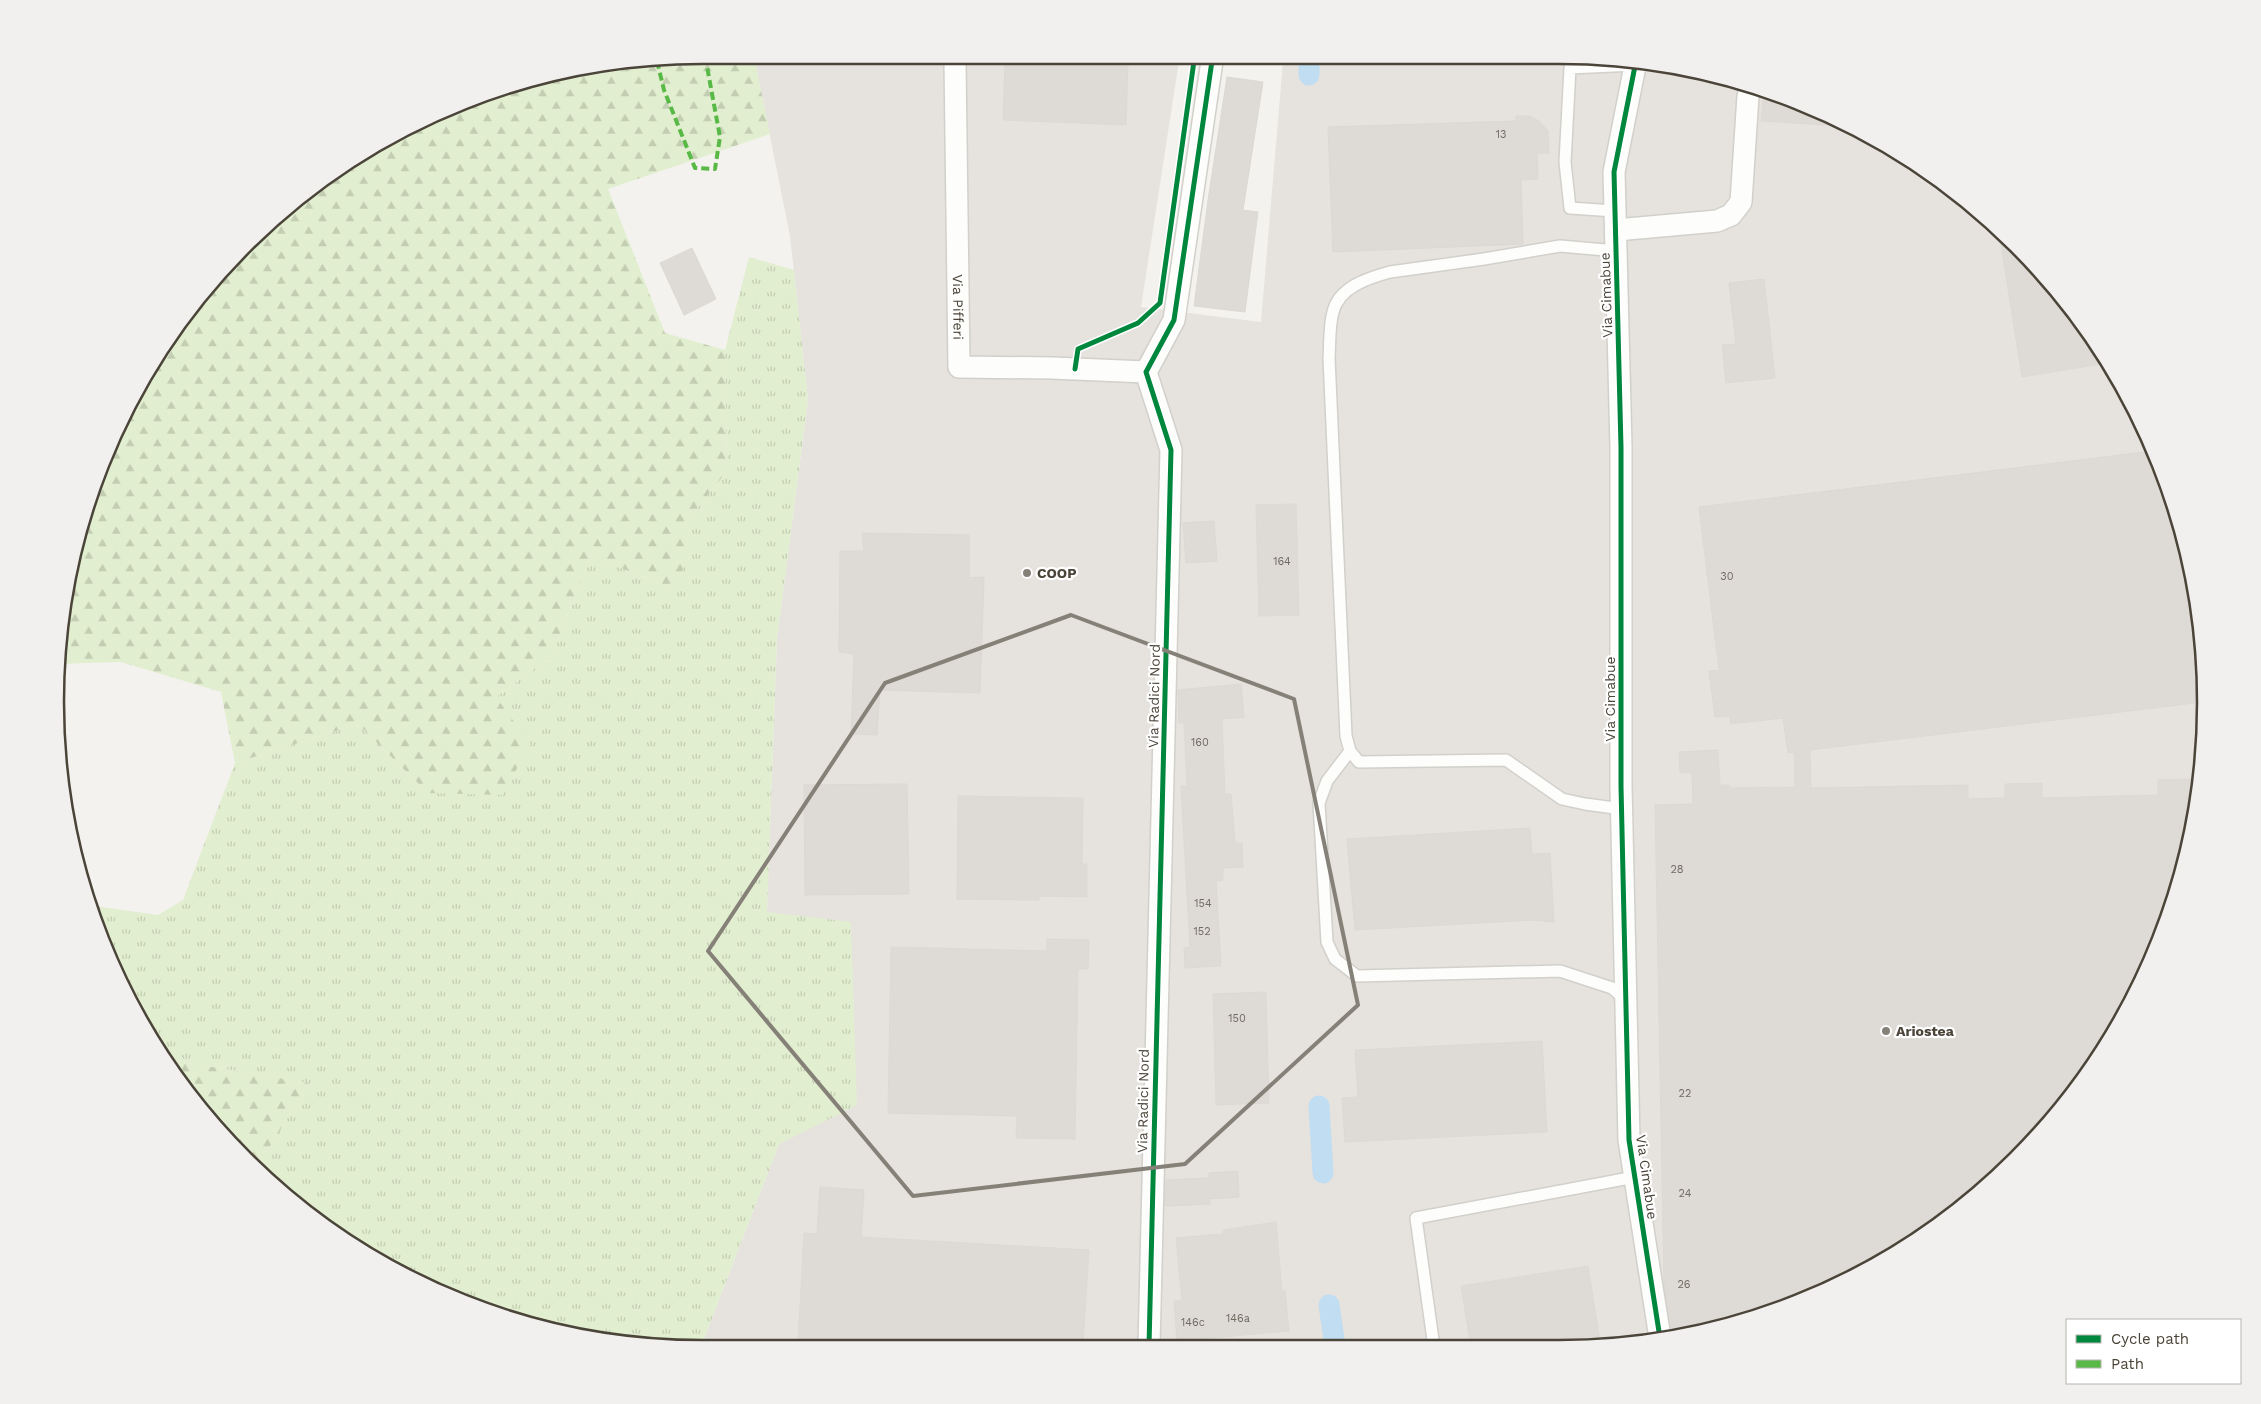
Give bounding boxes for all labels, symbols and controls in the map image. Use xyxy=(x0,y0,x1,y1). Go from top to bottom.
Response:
house number: 13 xyxy=(1496,128,1506,141)
street label: Via Cimabue xyxy=(1597,252,1615,338)
street label: Via Pifferi xyxy=(950,274,967,340)
house number: 164 xyxy=(1273,555,1291,568)
place label: COOP xyxy=(1037,565,1077,581)
marker: COOP xyxy=(1021,567,1033,579)
house number: 30 xyxy=(1720,570,1734,583)
street label: Via Radici Nord xyxy=(1145,644,1163,748)
street label: Via Cimabue xyxy=(1602,656,1618,742)
house number: 160 xyxy=(1191,736,1209,749)
house number: 28 xyxy=(1670,863,1684,876)
house number: 154 xyxy=(1194,897,1212,910)
house number: 152 xyxy=(1193,925,1211,938)
house number: 150 xyxy=(1228,1012,1246,1025)
place label: Ariostea xyxy=(1896,1023,1955,1039)
marker: Ariostea xyxy=(1880,1025,1892,1037)
street label: Via Radici Nord xyxy=(1134,1049,1152,1153)
house number: 22 xyxy=(1679,1087,1691,1100)
street label: Via Cimabue xyxy=(1633,1134,1661,1220)
house number: 24 xyxy=(1679,1187,1692,1200)
house number: 26 xyxy=(1677,1278,1691,1291)
house number: 146a xyxy=(1226,1312,1250,1325)
house number: 146c xyxy=(1181,1316,1205,1329)
legend xyxy=(2066,1319,2241,1384)
text: Cycle path xyxy=(2111,1330,2189,1348)
text: Path xyxy=(2111,1355,2144,1373)

